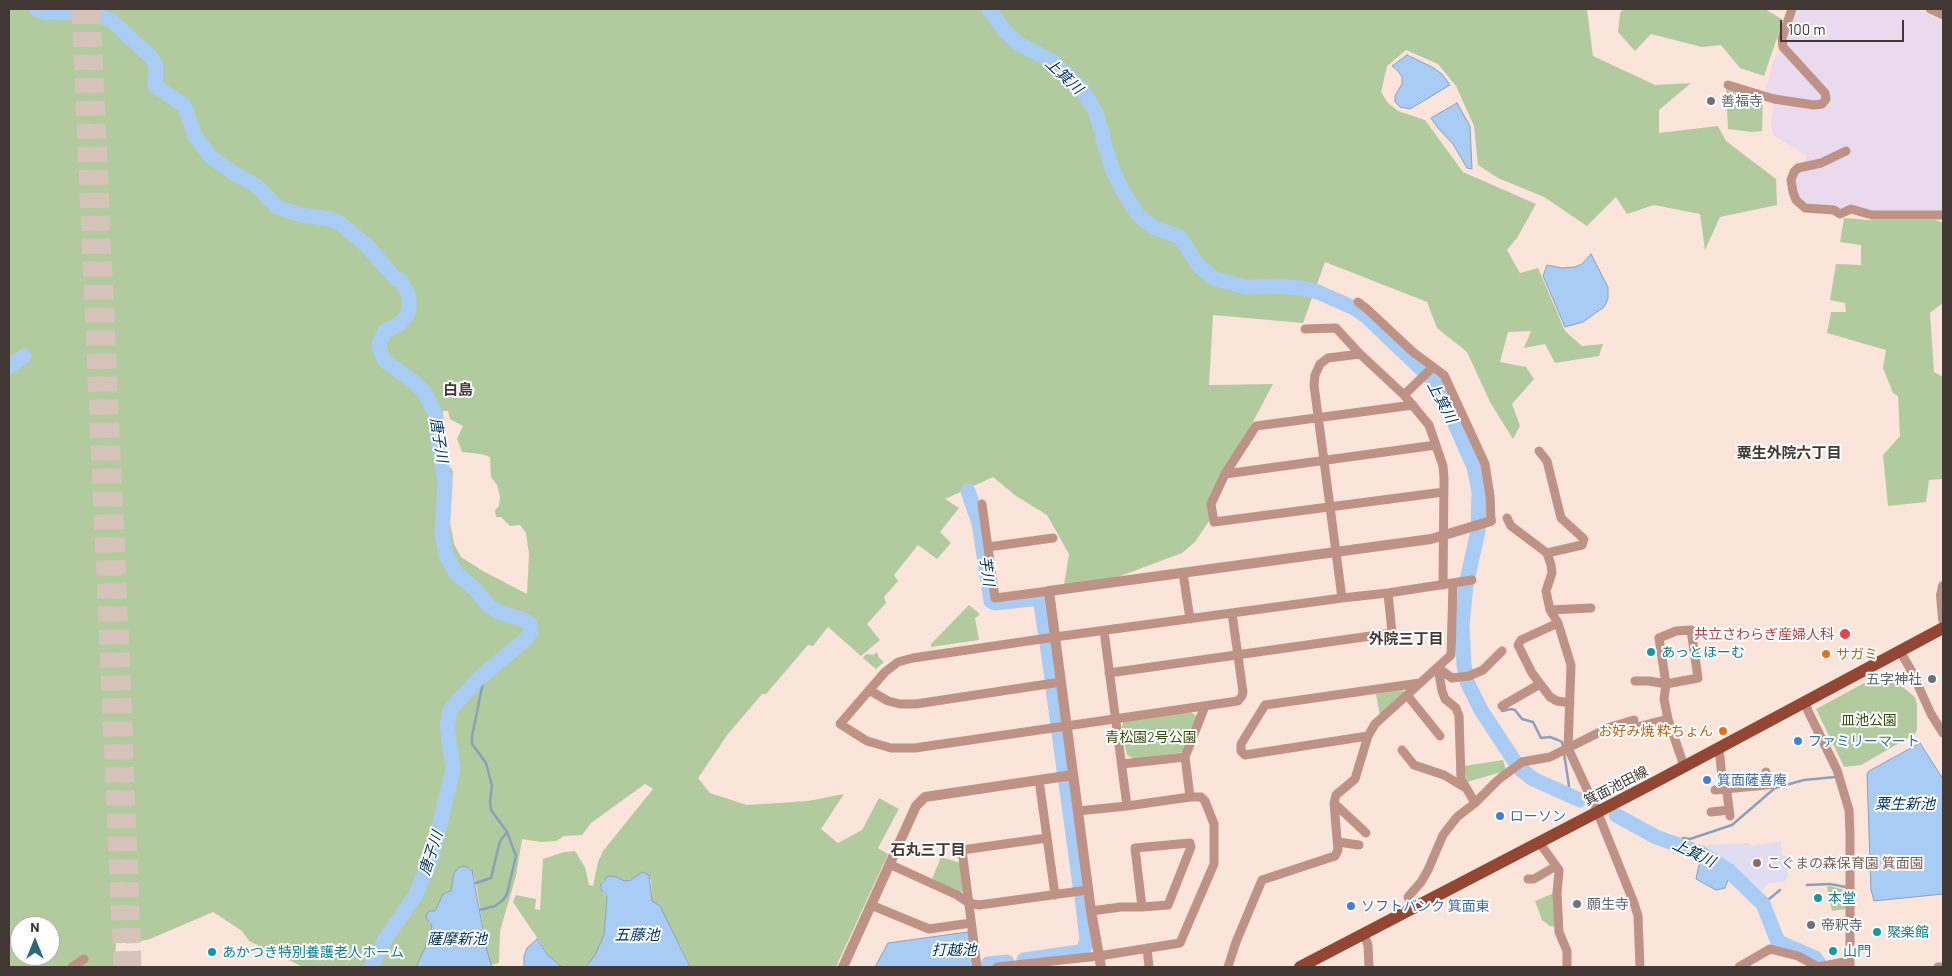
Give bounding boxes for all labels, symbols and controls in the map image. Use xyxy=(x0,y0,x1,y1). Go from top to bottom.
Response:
scale bar xyxy=(1782,10,1906,42)
text: 100 m xyxy=(1788,20,1826,38)
water label: 上箕川 xyxy=(1041,54,1087,98)
place label: 善福寺 xyxy=(1721,93,1763,109)
marker: 善福寺 xyxy=(1705,95,1717,107)
water label: 上箕川 xyxy=(1423,378,1461,426)
district label: 白島 xyxy=(443,381,473,399)
water label: 唐子川 xyxy=(427,416,451,464)
district label: 粟生外院六丁目 xyxy=(1737,444,1841,462)
water label: 芋川 xyxy=(976,555,998,587)
place label: 共立さわらぎ産婦人科 xyxy=(1694,626,1834,642)
marker: 共立さわらぎ産婦人科 xyxy=(1838,627,1852,641)
district label: 外院三丁目 xyxy=(1369,630,1443,648)
place label: あっとほーむ xyxy=(1661,644,1745,660)
marker: あっとほーむ xyxy=(1645,646,1657,658)
place label: サガミ xyxy=(1836,646,1878,662)
marker: サガミ xyxy=(1820,648,1832,660)
place label: 五字神社 xyxy=(1866,671,1922,687)
marker: 五字神社 xyxy=(1926,673,1938,685)
park label: 皿池公園 xyxy=(1841,712,1897,728)
place label: お好み焼 粋ちょん xyxy=(1598,723,1713,739)
marker: お好み焼 粋ちょん xyxy=(1717,725,1729,737)
park label: 青松園2号公園 xyxy=(1105,729,1197,745)
place label: ファミリーマート xyxy=(1808,733,1920,749)
marker: ファミリーマート xyxy=(1792,735,1804,747)
street label: 箕面池田線 xyxy=(1581,763,1651,809)
place label: 箕面薩喜庵 xyxy=(1717,772,1787,788)
marker: 箕面薩喜庵 xyxy=(1701,774,1713,786)
water label: 粟生新池 xyxy=(1875,795,1935,813)
place label: ローソン xyxy=(1510,808,1566,824)
marker: ローソン xyxy=(1494,810,1506,822)
water label: 唐子川 xyxy=(415,829,447,877)
water label: 上箕川 xyxy=(1670,835,1718,871)
district label: 石丸三丁目 xyxy=(891,841,965,859)
place label: こぐまの森保育園 箕面園 xyxy=(1767,855,1924,871)
marker: こぐまの森保育園 箕面園 xyxy=(1751,857,1763,869)
place label: 本堂 xyxy=(1828,890,1856,906)
marker: 本堂 xyxy=(1812,892,1824,904)
place label: 願生寺 xyxy=(1587,896,1629,912)
place label: ソフトバンク 箕面東 xyxy=(1361,898,1490,914)
marker: 願生寺 xyxy=(1571,898,1583,910)
marker: ソフトバンク 箕面東 xyxy=(1345,900,1357,912)
north arrow xyxy=(10,916,60,966)
place label: 帝釈寺 xyxy=(1821,917,1863,933)
text: N xyxy=(30,918,40,935)
marker: 帝釈寺 xyxy=(1805,919,1817,931)
place label: 聚楽館 xyxy=(1887,924,1929,940)
water label: 五藤池 xyxy=(615,926,659,944)
marker: 聚楽館 xyxy=(1871,926,1883,938)
water label: 薩摩新池 xyxy=(427,930,487,948)
water label: 打越池 xyxy=(932,941,976,959)
place label: 山門 xyxy=(1843,943,1871,959)
place label: あかつき特別養護老人ホーム xyxy=(222,944,404,960)
marker: 山門 xyxy=(1827,945,1839,957)
marker: あかつき特別養護老人ホーム xyxy=(206,946,218,958)

